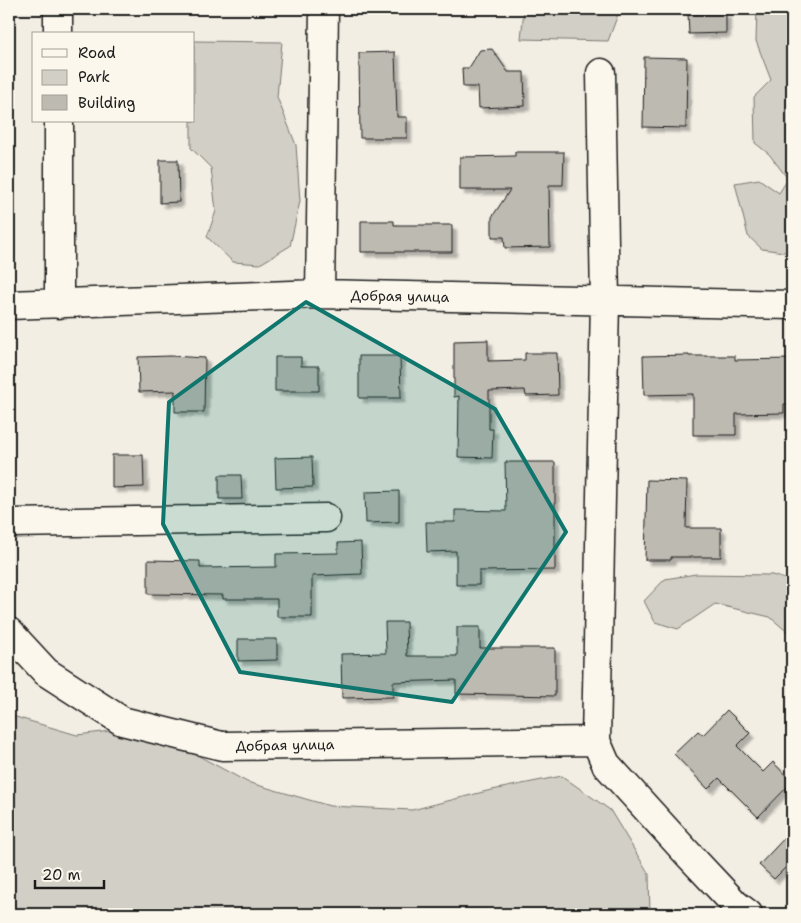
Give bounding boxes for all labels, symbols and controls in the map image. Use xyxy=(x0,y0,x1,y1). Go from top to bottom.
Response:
legend xyxy=(32,32,195,122)
text: Road xyxy=(78,43,116,63)
text: Park xyxy=(78,67,110,87)
text: Building xyxy=(78,93,135,113)
street label: Добрая улица xyxy=(351,286,450,306)
street label: Добрая улица xyxy=(236,735,335,755)
scale bar xyxy=(35,858,104,890)
text: 20 m xyxy=(42,865,81,885)

